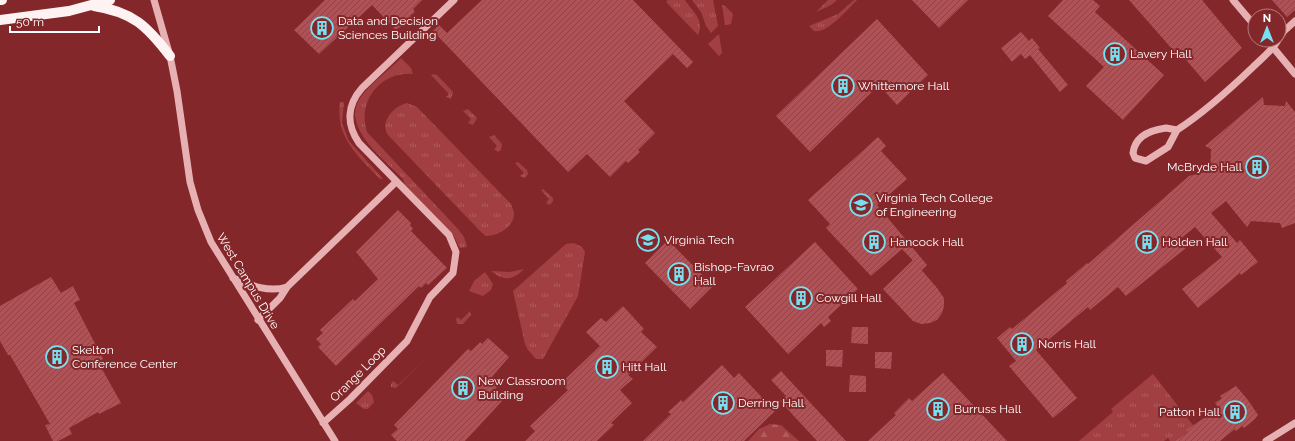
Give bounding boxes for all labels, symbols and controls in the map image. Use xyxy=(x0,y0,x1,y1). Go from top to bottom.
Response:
scale bar xyxy=(10,8,99,34)
north arrow xyxy=(1247,8,1287,48)
text: N xyxy=(1263,12,1271,25)
place label: Data and Decision Sciences Building xyxy=(338,14,438,42)
text: 50 m xyxy=(16,15,44,29)
building icon: Data and Decision Sciences Building xyxy=(309,15,335,41)
building icon: Lavery Hall xyxy=(1102,41,1128,67)
place label: Lavery Hall xyxy=(1130,47,1193,61)
building icon: Whittemore Hall xyxy=(830,73,856,99)
place label: Whittemore Hall xyxy=(858,79,950,93)
building icon: McBryde Hall xyxy=(1244,154,1270,180)
place label: McBryde Hall xyxy=(1167,160,1243,174)
place label: Virginia Tech College of Engineering xyxy=(876,191,993,219)
school or university icon: Virginia Tech College of Engineering xyxy=(848,192,874,218)
school or university icon: Virginia Tech xyxy=(635,227,661,253)
building icon: Hancock Hall xyxy=(861,229,887,255)
building icon: Holden Hall xyxy=(1134,229,1160,255)
street label: West Campus Drive xyxy=(214,230,282,332)
place label: Virginia Tech xyxy=(664,233,734,247)
place label: Hancock Hall xyxy=(890,235,965,249)
place label: Holden Hall xyxy=(1162,235,1228,249)
place label: Bishop-Favrao Hall xyxy=(694,260,774,288)
building icon: Bishop-Favrao Hall xyxy=(666,261,692,287)
building icon: Cowgill Hall xyxy=(788,285,814,311)
place label: Cowgill Hall xyxy=(816,291,883,305)
building icon: Norris Hall xyxy=(1009,331,1035,357)
place label: Norris Hall xyxy=(1038,337,1097,351)
place label: Skelton Conference Center xyxy=(72,343,178,371)
street label: Orange Loop xyxy=(327,343,389,405)
building icon: Skelton Conference Center xyxy=(44,344,70,370)
building icon: Hitt Hall xyxy=(594,354,620,380)
place label: Hitt Hall xyxy=(622,360,667,374)
place label: New Classroom Building xyxy=(478,374,565,402)
building icon: New Classroom Building xyxy=(450,375,476,401)
building icon: Derring Hall xyxy=(710,390,736,416)
place label: Derring Hall xyxy=(738,396,805,410)
building icon: Burruss Hall xyxy=(925,396,951,422)
building icon: Patton Hall xyxy=(1222,399,1248,425)
place label: Burruss Hall xyxy=(954,402,1022,416)
place label: Patton Hall xyxy=(1159,405,1221,419)

